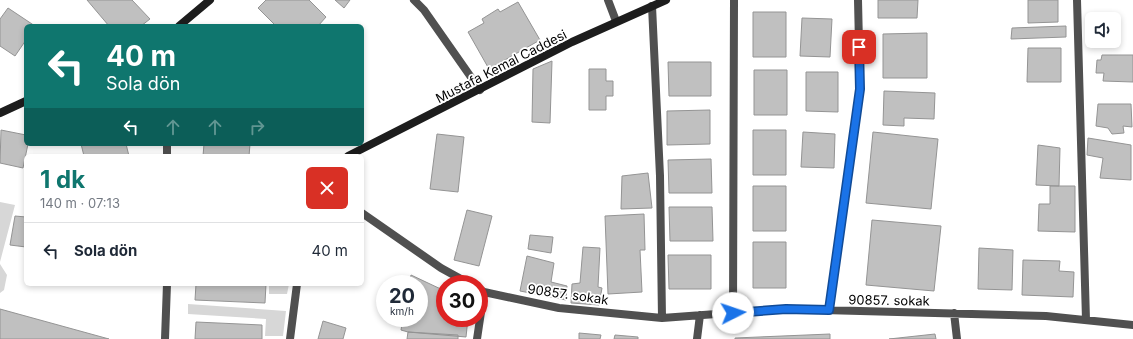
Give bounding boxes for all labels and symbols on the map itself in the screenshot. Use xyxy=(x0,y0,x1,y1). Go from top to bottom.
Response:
street label: Mustafa Kemal Caddesi xyxy=(433,26,569,106)
pin xyxy=(842,30,876,64)
speed limit sign: 30 xyxy=(436,275,488,327)
street label: 90857. sokak xyxy=(526,280,610,308)
street label: 90857. sokak xyxy=(848,291,930,309)
position arrow xyxy=(712,292,754,334)

